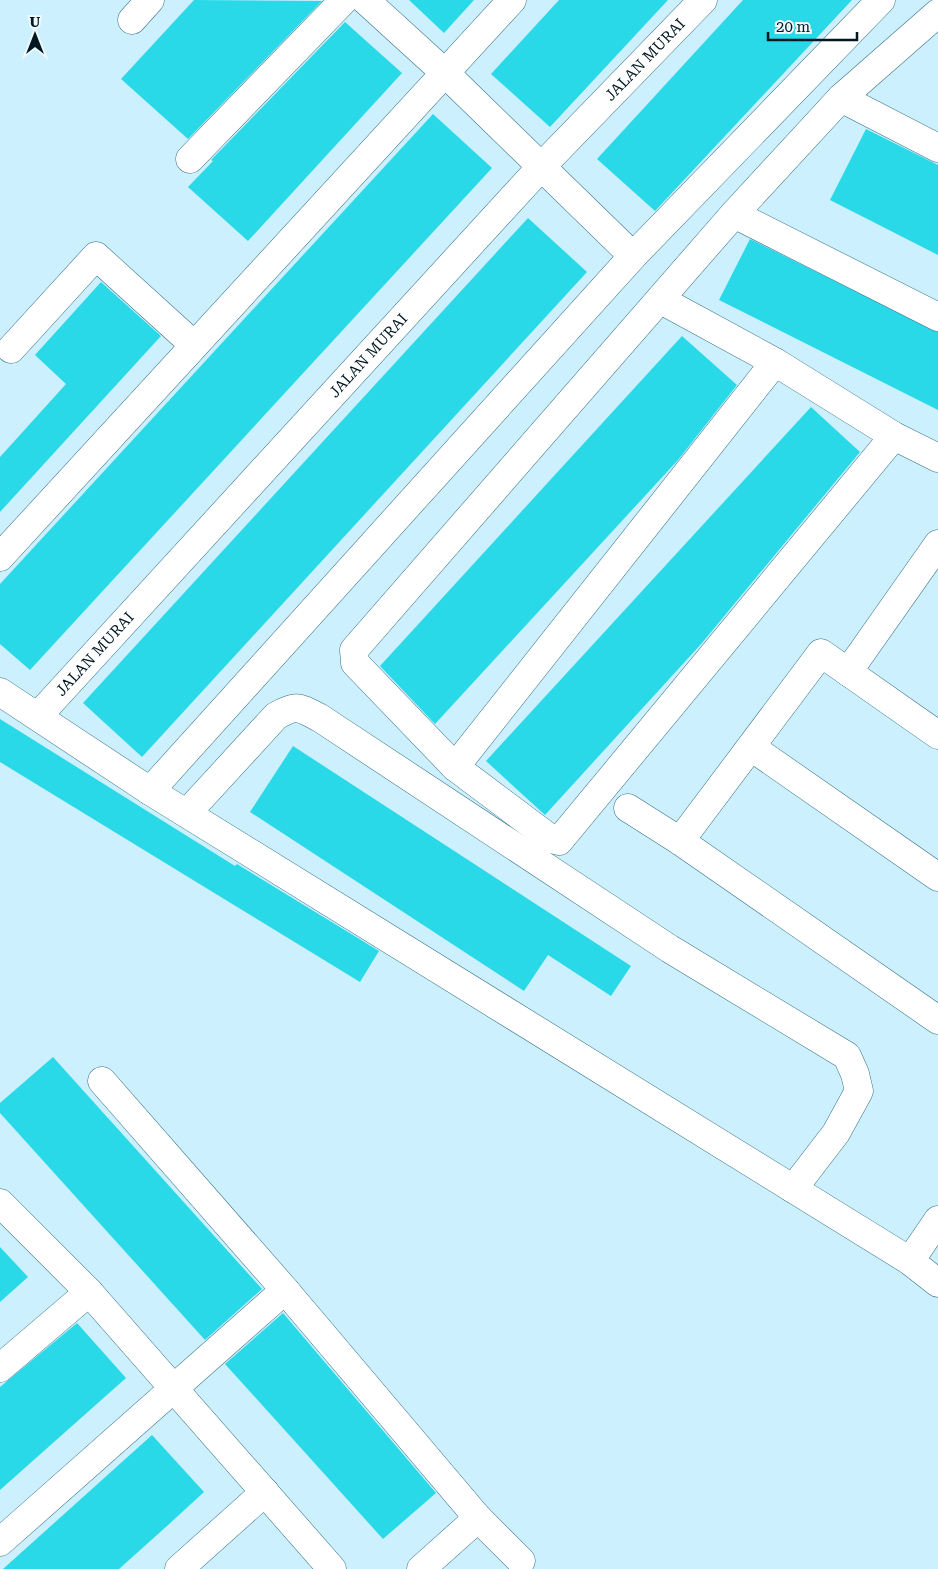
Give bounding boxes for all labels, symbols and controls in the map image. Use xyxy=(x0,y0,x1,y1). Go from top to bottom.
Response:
north arrow xyxy=(10,10,60,60)
scale bar xyxy=(768,10,857,42)
text: U xyxy=(30,14,41,30)
street label: JALAN MURAI xyxy=(601,15,689,105)
text: 20 m xyxy=(776,18,811,36)
street label: JALAN MURAI xyxy=(325,310,411,401)
street label: JALAN MURAI xyxy=(52,608,138,700)

